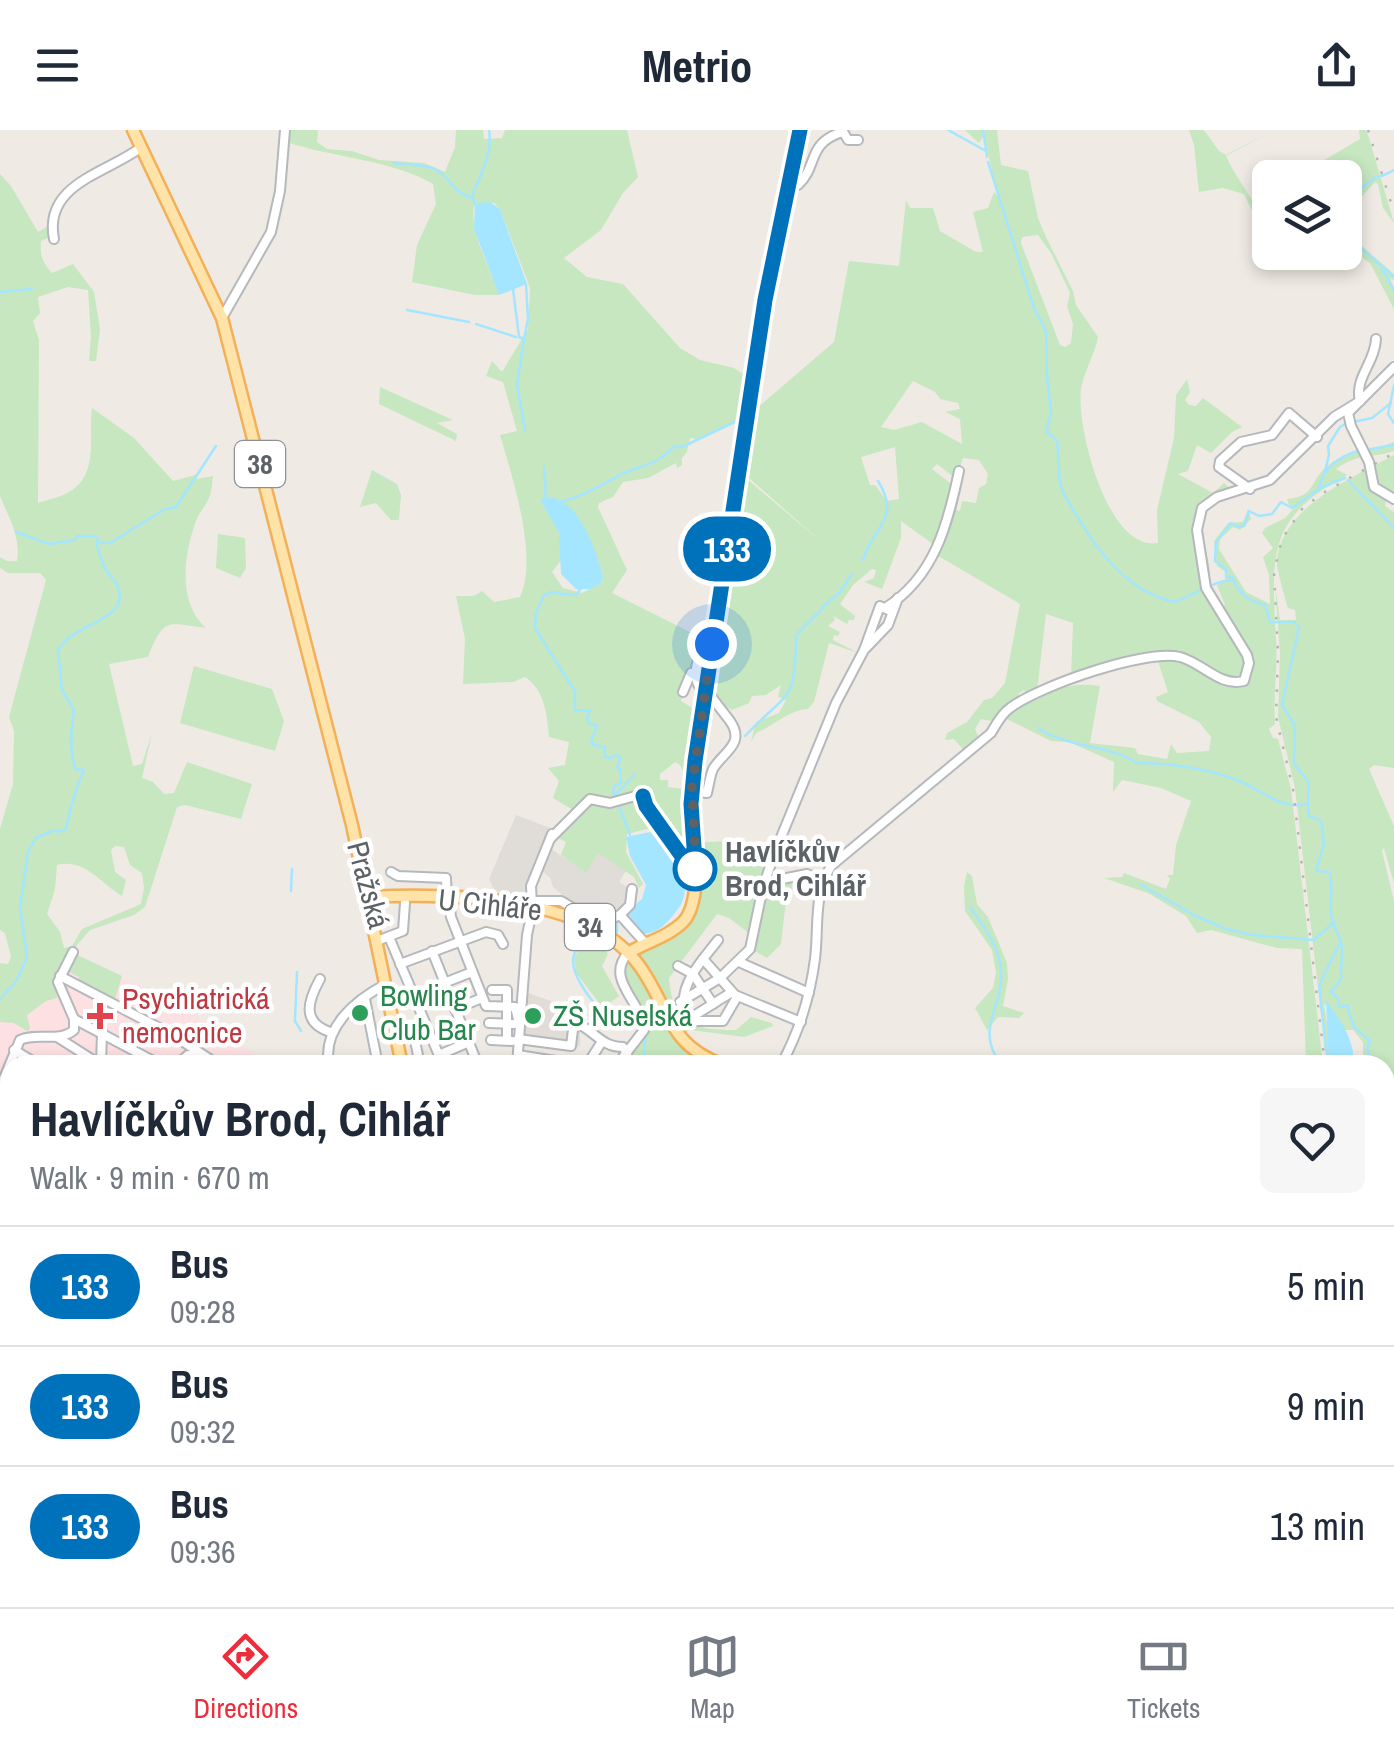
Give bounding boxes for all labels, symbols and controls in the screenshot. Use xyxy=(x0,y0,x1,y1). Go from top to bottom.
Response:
text: Metrio xyxy=(642,35,752,96)
icon: menu xyxy=(30,38,85,93)
icon: share xyxy=(1309,38,1364,93)
map controls xyxy=(1252,160,1362,270)
button: layers xyxy=(1252,160,1362,270)
road number: 38 xyxy=(235,441,285,487)
line badge: 133 xyxy=(670,516,784,582)
text: 133 xyxy=(703,526,751,573)
your location xyxy=(687,619,737,669)
place label: Havlíčkův Brod, Cihlář xyxy=(725,831,866,905)
street label: Pražská xyxy=(338,837,400,933)
marker: Havlíčkův Brod, Cihlář xyxy=(674,848,716,890)
street label: U Cihláře xyxy=(436,879,544,929)
road number: 34 xyxy=(565,904,615,950)
place label: Bowling Club Bar xyxy=(380,975,477,1049)
place label: Psychiatrická nemocnice xyxy=(122,978,270,1052)
place label: ZŠ Nuselská xyxy=(553,995,693,1035)
marker: Bowling Club Bar xyxy=(349,1002,371,1024)
marker: Psychiatrická nemocnice xyxy=(87,1003,113,1029)
marker: ZŠ Nuselská xyxy=(522,1005,544,1027)
text: Havlíčkův Brod, Cihlář xyxy=(30,1086,450,1151)
button: heart xyxy=(1260,1088,1365,1193)
text: Walk · 9 min · 670 m xyxy=(30,1156,270,1199)
text: Bus xyxy=(170,1239,229,1290)
text: 5 min xyxy=(1287,1261,1365,1312)
text: 133 xyxy=(61,1263,109,1310)
text: 09:28 xyxy=(170,1290,236,1333)
text: Bus xyxy=(170,1359,229,1410)
text: 9 min xyxy=(1287,1381,1365,1432)
text: 133 xyxy=(61,1383,109,1430)
text: 09:32 xyxy=(170,1410,236,1453)
text: Bus xyxy=(170,1479,229,1530)
text: 13 min xyxy=(1270,1501,1365,1552)
text: 133 xyxy=(61,1503,109,1550)
text: 09:36 xyxy=(170,1530,236,1573)
tab: Directions xyxy=(193,1629,298,1727)
tab: Map xyxy=(685,1629,740,1727)
tab: Tickets xyxy=(1127,1629,1201,1727)

